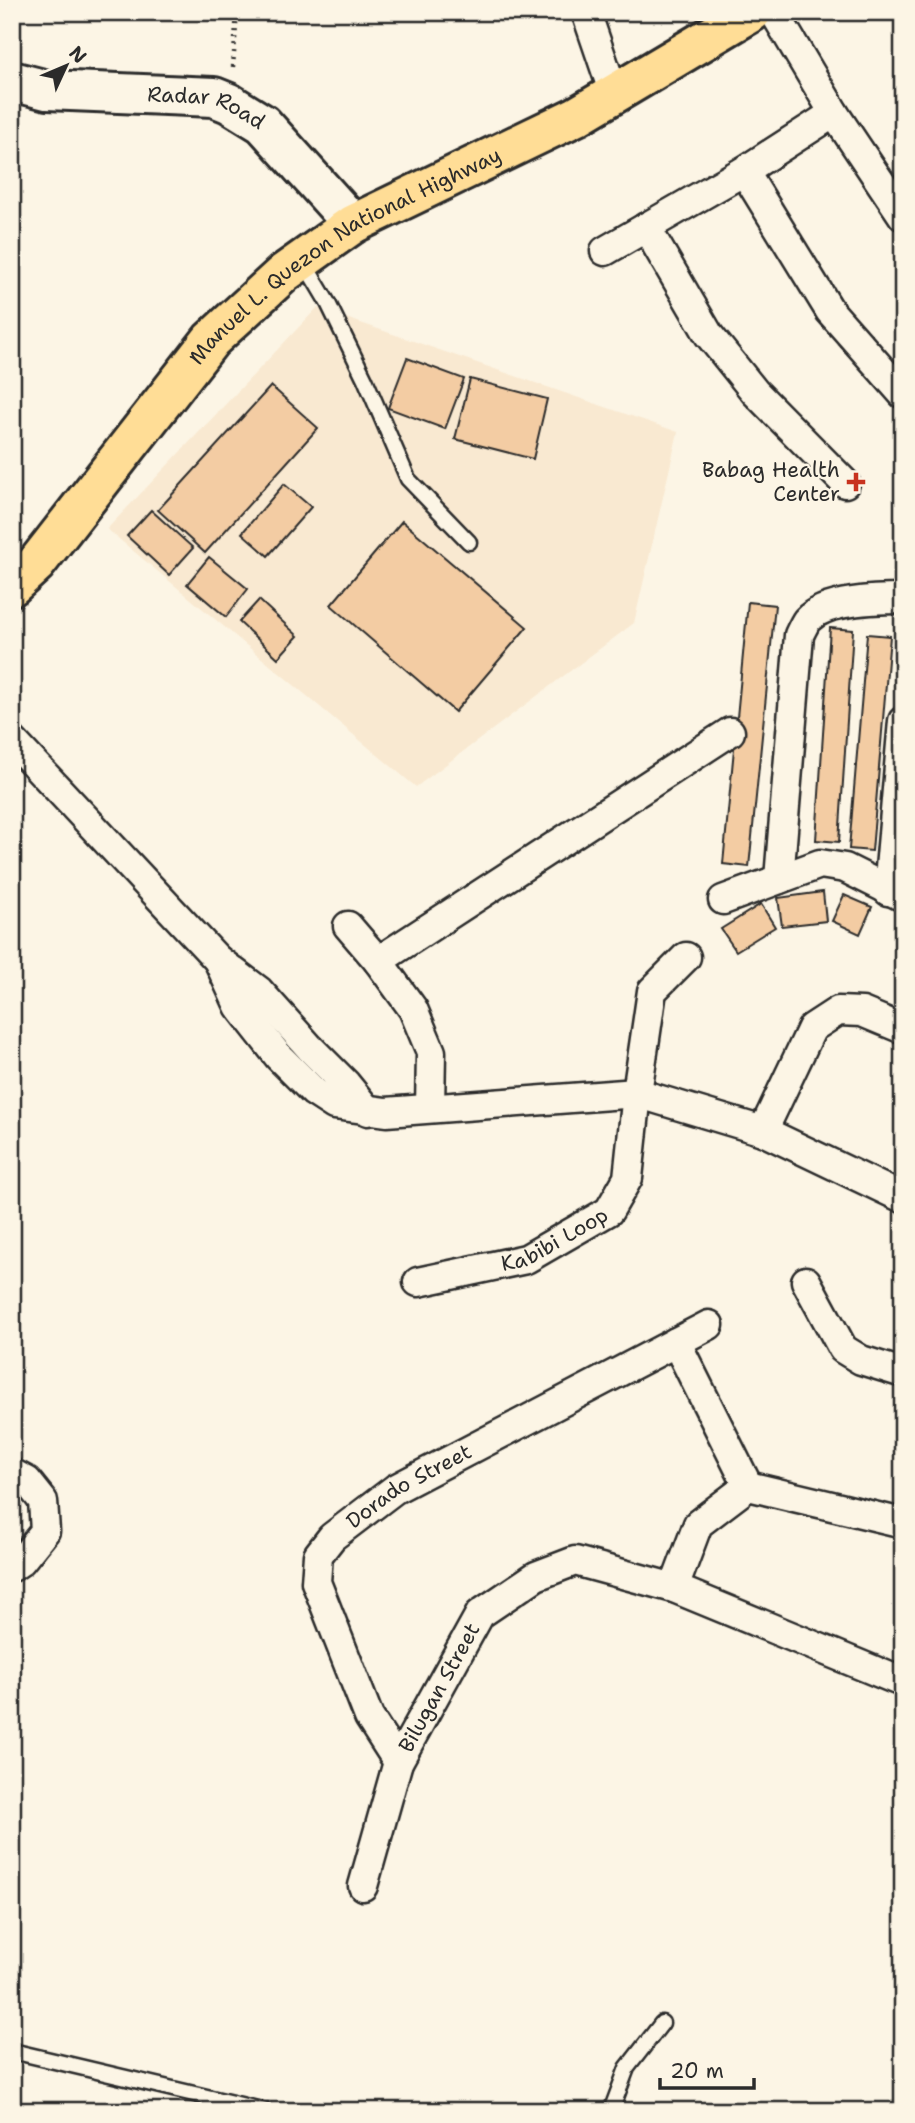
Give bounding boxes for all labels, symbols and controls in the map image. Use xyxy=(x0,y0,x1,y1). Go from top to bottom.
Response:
north arrow xyxy=(32,32,102,102)
text: N xyxy=(64,40,92,69)
street label: Radar Road xyxy=(147,80,270,136)
street label: Manuel L. Quezon National Highway xyxy=(183,141,506,371)
place label: Babag Health Center xyxy=(702,456,840,508)
marker: Babag Health Center xyxy=(846,472,866,492)
street label: Kabibi Loop xyxy=(498,1201,613,1278)
street label: Dorado Street xyxy=(341,1437,476,1535)
street label: Bilugan Street xyxy=(392,1618,486,1757)
scale bar xyxy=(660,2046,754,2090)
text: 20 m xyxy=(670,2057,724,2085)

